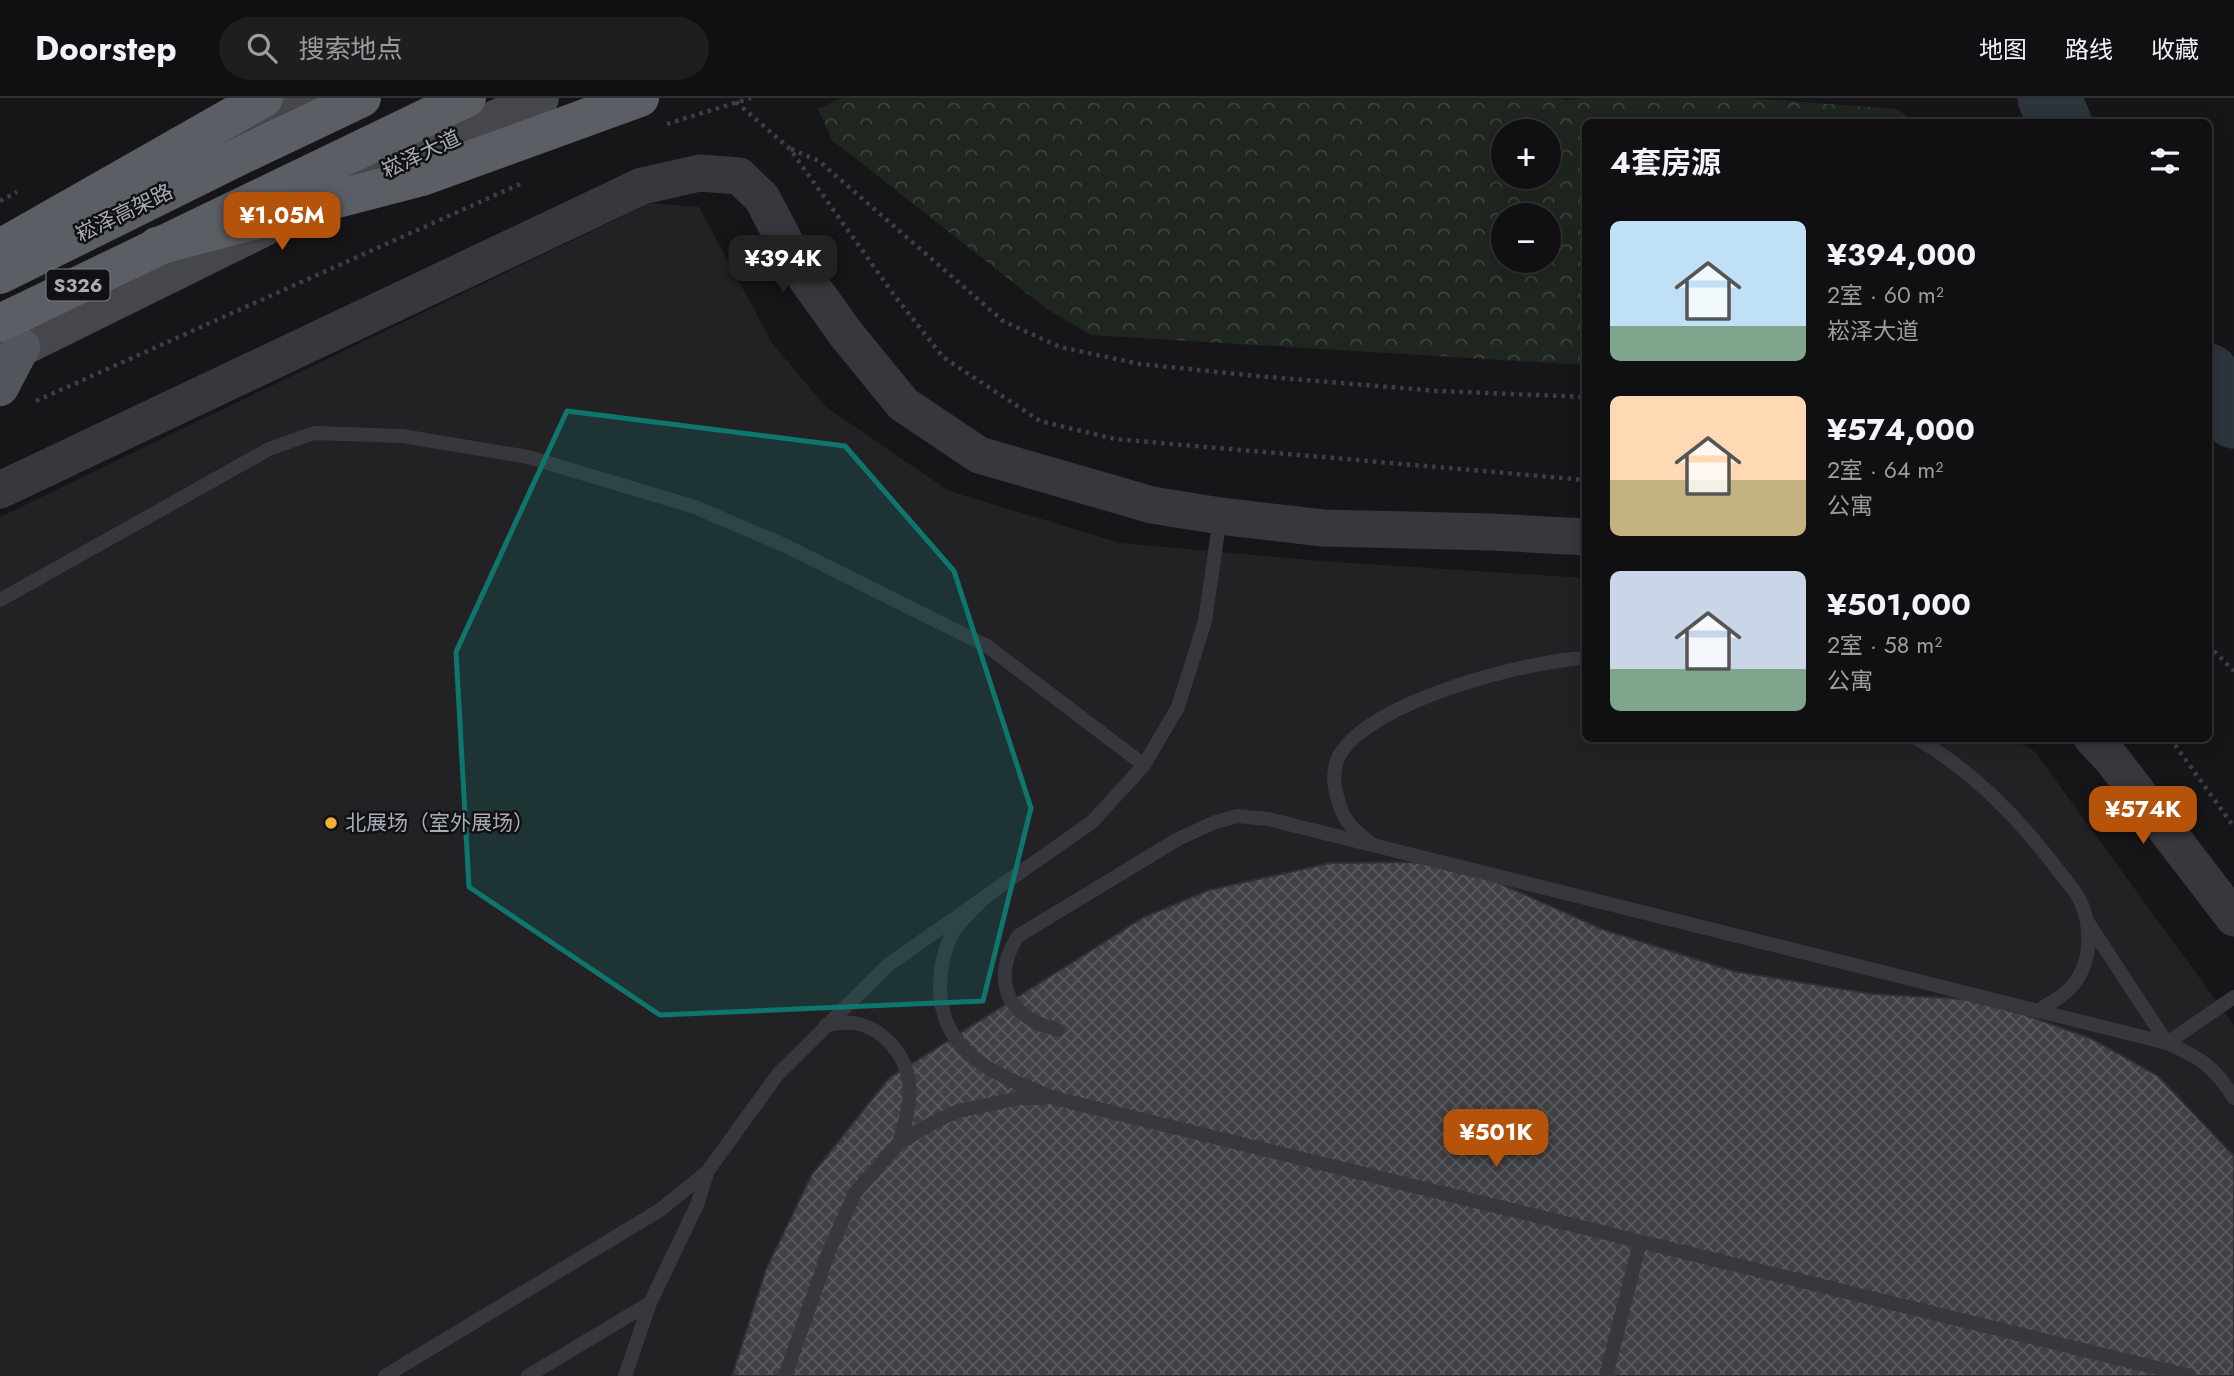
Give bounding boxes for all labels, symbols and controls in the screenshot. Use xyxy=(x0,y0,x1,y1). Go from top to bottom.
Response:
search box xyxy=(219,17,709,80)
text: Doorstep xyxy=(35,25,177,72)
icon: search xyxy=(243,29,281,67)
text: 搜索地点 xyxy=(299,30,403,68)
text: 地图 xyxy=(1979,32,2027,67)
text: 路线 xyxy=(2065,32,2113,67)
text: 收藏 xyxy=(2151,32,2199,67)
map controls xyxy=(1491,119,1561,273)
button: + xyxy=(1491,119,1561,189)
street label: 崧泽大道 xyxy=(377,123,465,185)
text: 4套房源 xyxy=(1610,141,1721,184)
icon: filters xyxy=(2146,142,2184,180)
street label: 崧泽高架路 xyxy=(70,177,178,249)
pin: ¥1.05M xyxy=(225,192,339,252)
text: ¥1.05M xyxy=(239,198,325,232)
button: − xyxy=(1491,203,1561,273)
text: ¥394,000 xyxy=(1827,233,1976,276)
pin: ¥394K xyxy=(734,236,832,295)
text: ¥394K xyxy=(744,241,822,275)
icon: home xyxy=(1666,249,1750,333)
road number: S326 xyxy=(46,270,110,300)
text: 2室 · 60 m² xyxy=(1827,278,1944,312)
text: 崧泽大道 xyxy=(1827,314,1919,348)
text: ¥574,000 xyxy=(1827,408,1975,451)
icon: home xyxy=(1666,424,1750,508)
text: 2室 · 64 m² xyxy=(1827,453,1943,487)
text: 公寓 xyxy=(1827,489,1873,523)
text: ¥501,000 xyxy=(1827,583,1971,626)
icon: home xyxy=(1666,599,1750,683)
text: 2室 · 58 m² xyxy=(1827,628,1942,662)
text: 公寓 xyxy=(1827,664,1873,698)
pin: ¥574K xyxy=(2094,786,2192,846)
text: ¥574K xyxy=(2105,792,2181,826)
place label: 北展场（室外展场） xyxy=(345,808,534,838)
marker: 北展场（室外展场） xyxy=(323,815,339,831)
pin: ¥501K xyxy=(1447,1110,1545,1169)
text: ¥501K xyxy=(1459,1115,1533,1149)

